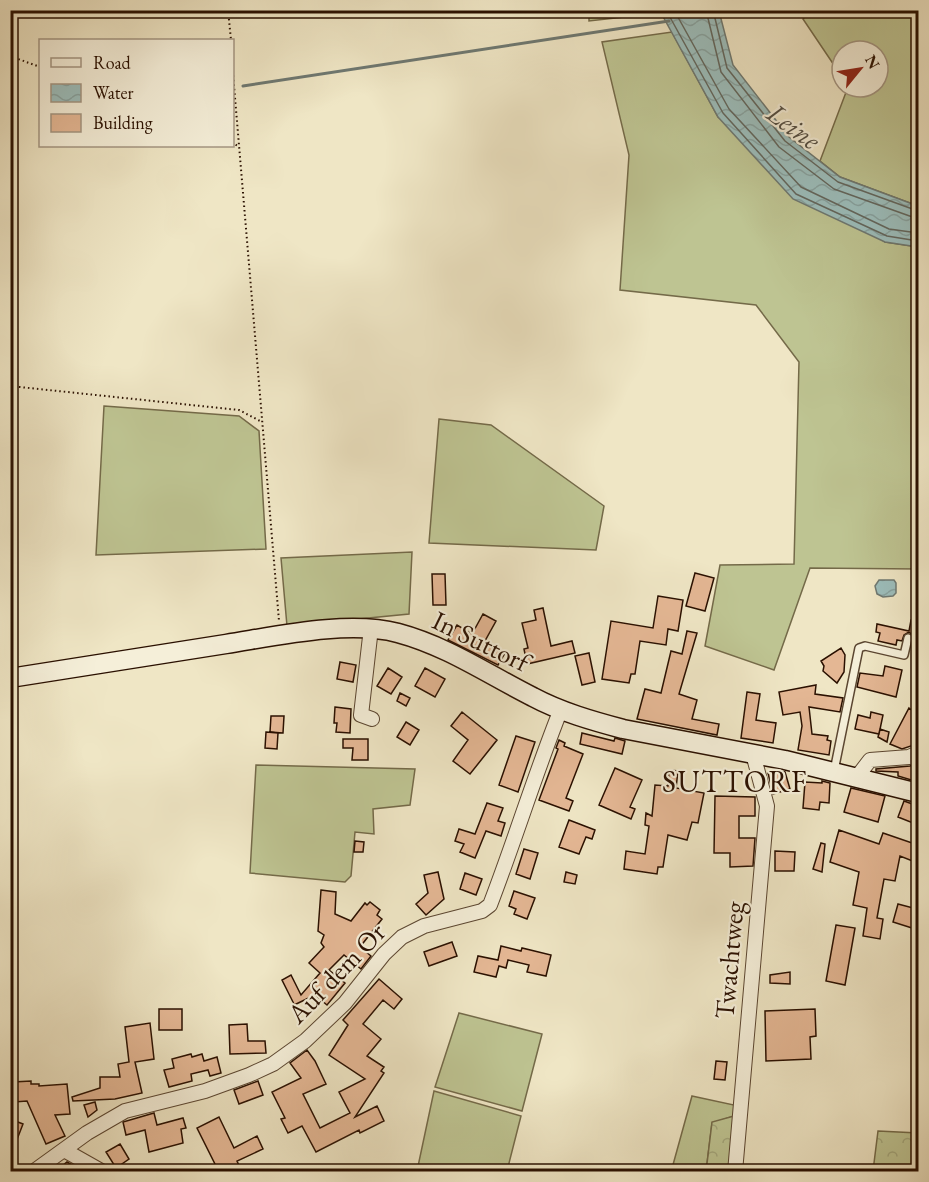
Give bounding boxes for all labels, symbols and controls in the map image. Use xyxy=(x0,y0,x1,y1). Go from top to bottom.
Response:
legend xyxy=(39,39,234,147)
north arrow xyxy=(830,39,890,99)
text: Road xyxy=(93,51,132,74)
text: N xyxy=(860,51,885,73)
text: Water xyxy=(93,81,134,104)
water label: Leine xyxy=(759,94,828,158)
text: Building xyxy=(93,111,153,134)
street label: In Suttorf xyxy=(427,603,538,681)
district label: SUTTORF xyxy=(662,762,808,801)
street label: Twachtweg xyxy=(706,900,752,1020)
street label: Auf dem Or xyxy=(279,915,393,1032)

